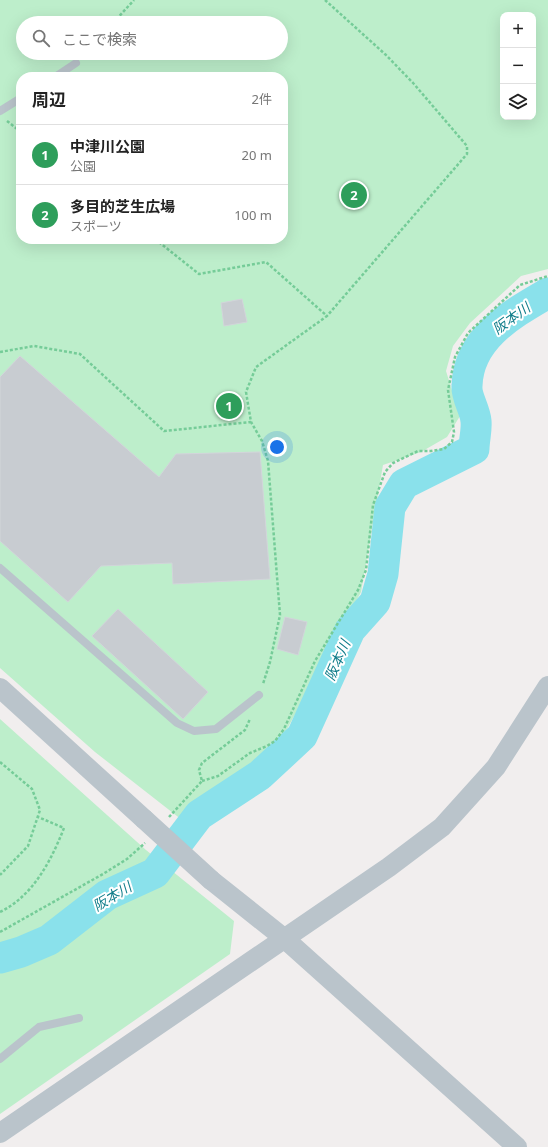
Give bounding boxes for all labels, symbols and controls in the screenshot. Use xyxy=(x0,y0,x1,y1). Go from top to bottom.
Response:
map controls xyxy=(500,12,536,120)
button: + xyxy=(500,12,536,48)
search box xyxy=(16,16,288,60)
icon: search xyxy=(30,27,52,49)
text: ここで検索 xyxy=(62,29,137,49)
button: − xyxy=(500,48,536,84)
button: layers xyxy=(500,84,536,120)
text: 周辺 xyxy=(32,88,66,111)
text: 2件 xyxy=(252,90,272,108)
text: 中津川公園 xyxy=(70,136,145,156)
text: 1 xyxy=(41,146,49,164)
text: 20 m xyxy=(242,146,272,164)
text: 公園 xyxy=(70,157,96,175)
pin: 2 xyxy=(341,180,367,210)
text: 多目的芝生広場 xyxy=(70,196,175,216)
text: 2 xyxy=(41,206,49,224)
text: 100 m xyxy=(234,206,272,224)
text: スポーツ xyxy=(70,217,122,235)
water label: 阪本川 xyxy=(488,297,535,338)
pin: 1 xyxy=(216,391,242,421)
your location xyxy=(267,437,287,457)
water label: 阪本川 xyxy=(320,635,355,683)
water label: 阪本川 xyxy=(89,876,137,915)

